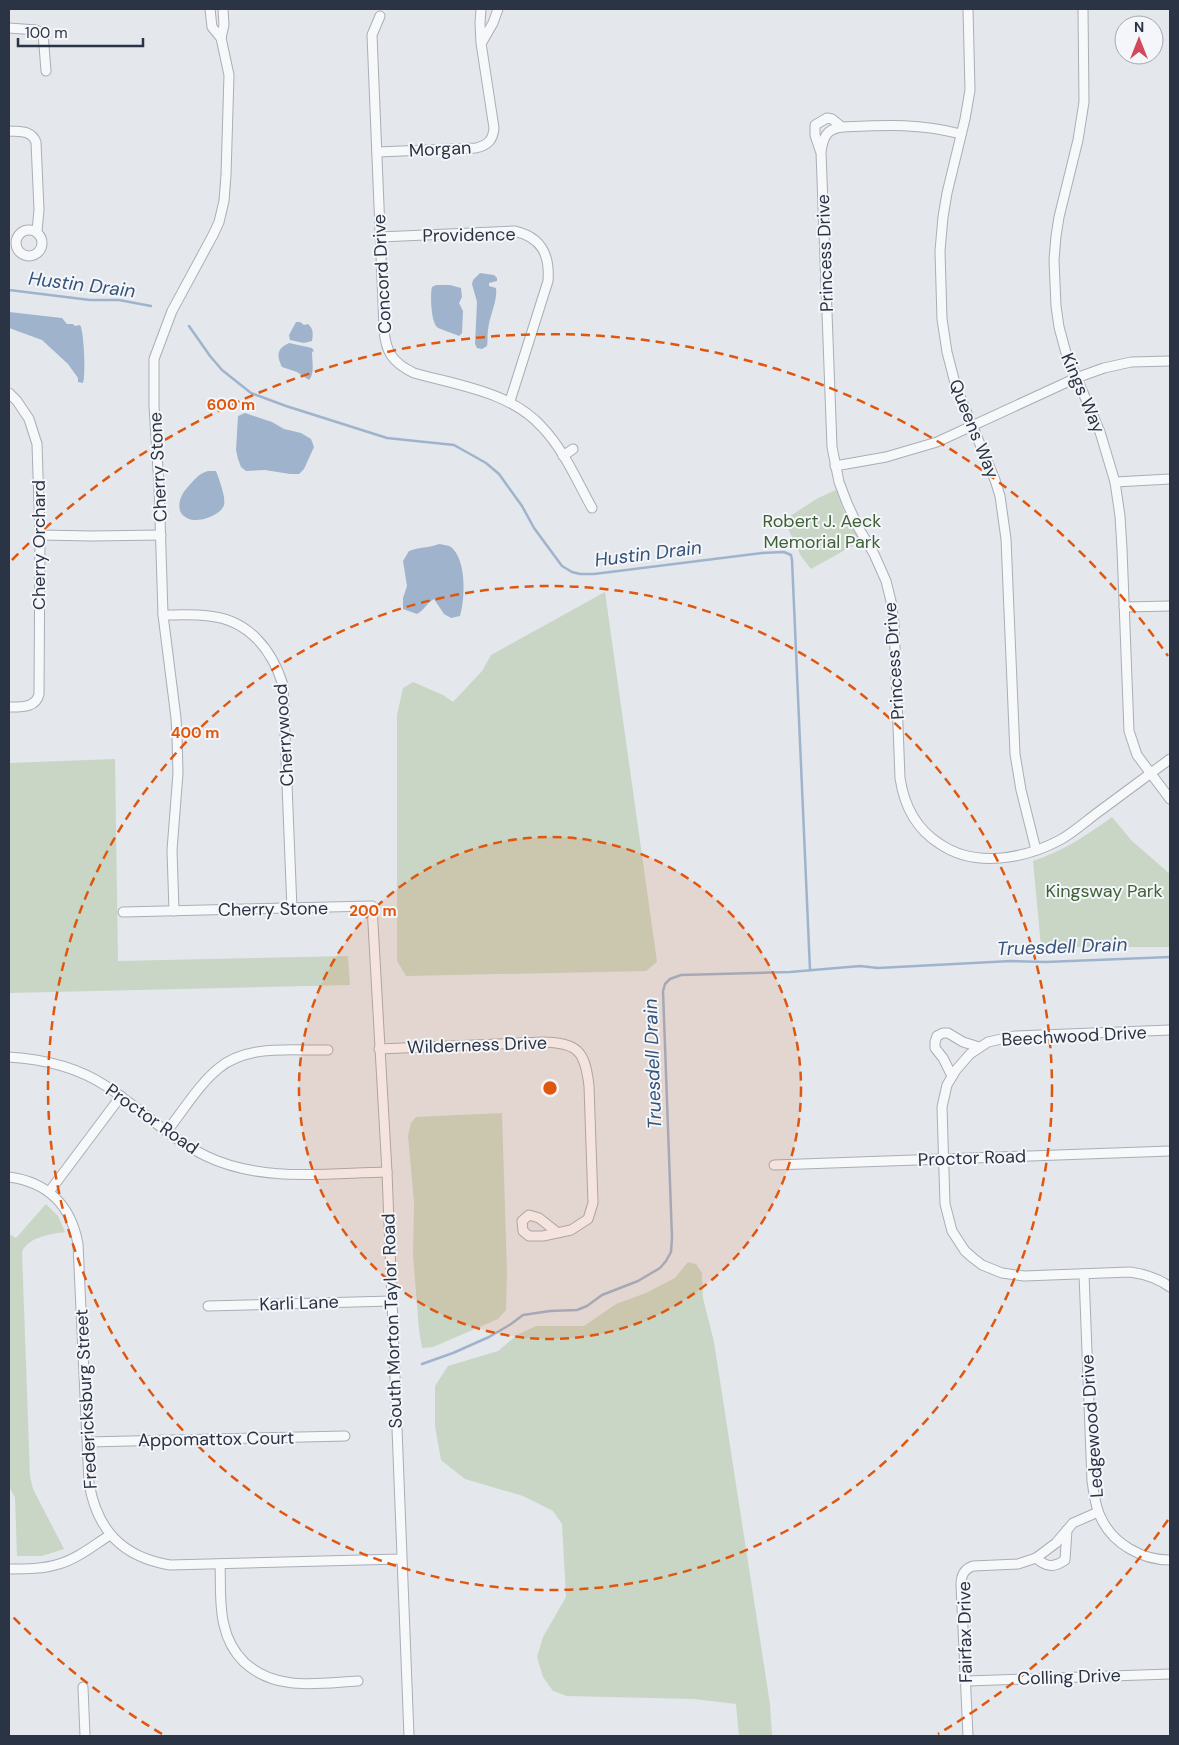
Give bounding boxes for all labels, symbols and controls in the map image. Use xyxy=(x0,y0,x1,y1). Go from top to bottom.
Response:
scale bar xyxy=(18,15,142,47)
north arrow xyxy=(1114,15,1164,65)
text: N xyxy=(1134,18,1144,36)
text: 100 m xyxy=(25,23,68,43)
street label: Morgan xyxy=(408,135,472,163)
street label: Princess Drive xyxy=(811,194,839,312)
street label: Concord Drive xyxy=(367,214,397,334)
street label: Providence xyxy=(422,222,516,248)
water label: Hustin Drain xyxy=(27,266,137,303)
street label: Kings Way xyxy=(1055,349,1111,437)
street label: Queens Way xyxy=(943,376,1005,482)
text: 600 m xyxy=(207,395,255,415)
street label: Cherry Stone xyxy=(143,411,173,523)
street label: Cherry Orchard xyxy=(27,480,51,610)
park label: Robert J. Aeck Memorial Park xyxy=(763,509,881,554)
water label: Hustin Drain xyxy=(593,535,703,572)
street label: Princess Drive xyxy=(878,601,910,721)
street label: Cherrywood xyxy=(268,683,300,787)
text: 400 m xyxy=(171,723,219,743)
park label: Kingsway Park xyxy=(1045,879,1163,903)
street label: Cherry Stone xyxy=(218,896,328,922)
text: 200 m xyxy=(349,901,397,921)
water label: Truesdell Drain xyxy=(996,932,1128,961)
water label: Truesdell Drain xyxy=(638,998,667,1130)
street label: Beechwood Drive xyxy=(1001,1020,1147,1052)
street label: Wilderness Drive xyxy=(407,1031,547,1059)
street label: Proctor Road xyxy=(101,1078,203,1160)
centre of rings xyxy=(541,1079,559,1097)
street label: Proctor Road xyxy=(917,1144,1027,1172)
street label: South Morton Taylor Road xyxy=(376,1213,408,1429)
street label: Karli Lane xyxy=(259,1290,339,1316)
street label: Fredericksburg Street xyxy=(69,1308,103,1490)
street label: Ledgewood Drive xyxy=(1075,1354,1109,1498)
street label: Appomattox Court xyxy=(138,1426,294,1452)
street label: Fairfax Drive xyxy=(952,1581,978,1683)
street label: Colling Drive xyxy=(1017,1663,1121,1691)

